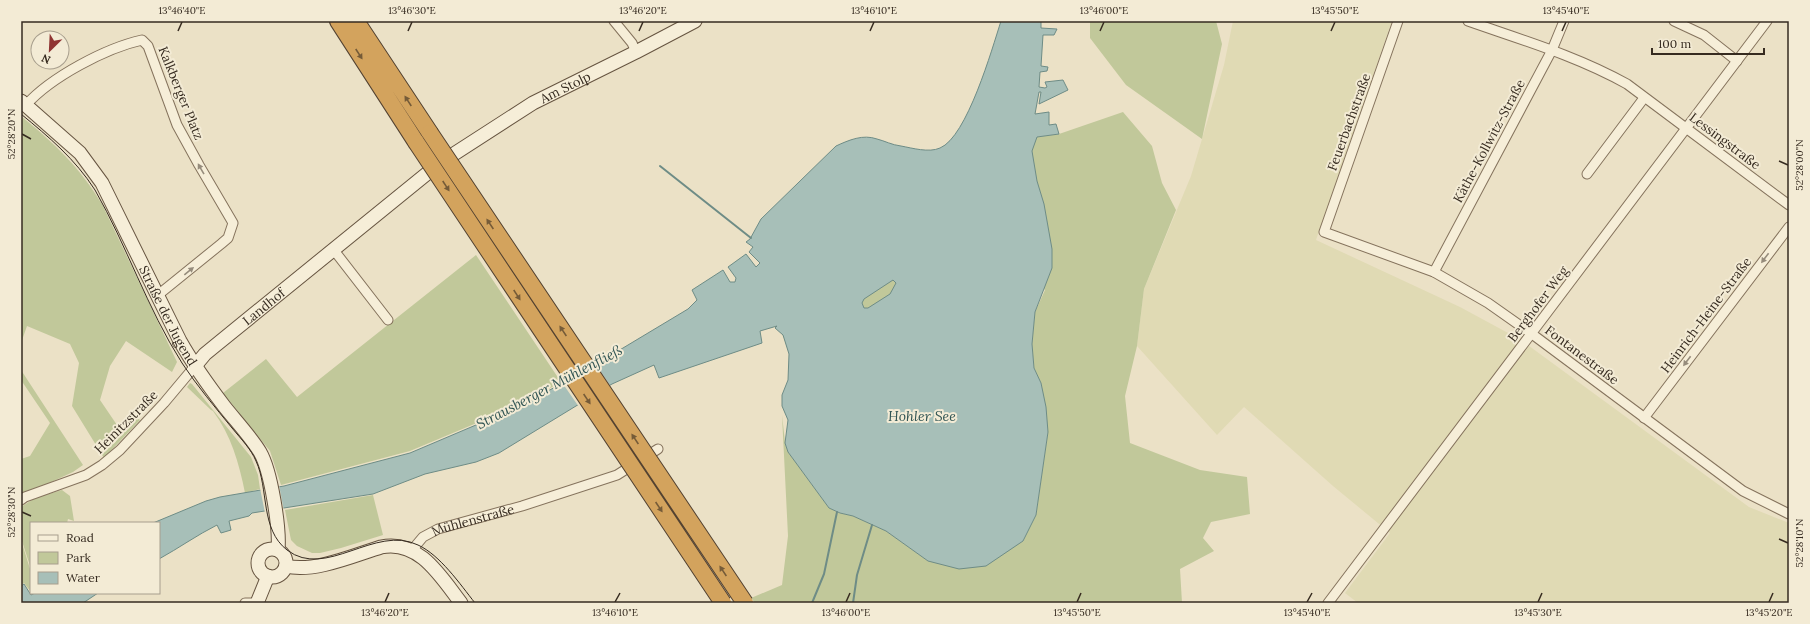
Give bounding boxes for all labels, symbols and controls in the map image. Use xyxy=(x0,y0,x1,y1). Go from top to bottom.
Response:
text: 13°46'40"E xyxy=(158,4,206,17)
text: 13°46'30"E xyxy=(388,4,436,17)
text: 13°46'20"E xyxy=(619,4,667,17)
text: 13°46'10"E xyxy=(851,4,897,17)
text: 13°46'00"E xyxy=(1080,4,1128,17)
text: 13°45'50"E xyxy=(1311,4,1359,17)
text: 13°45'40"E xyxy=(1543,4,1589,17)
north arrow xyxy=(30,30,70,70)
scale bar xyxy=(1652,30,1764,56)
text: 100 m xyxy=(1658,36,1691,51)
street label: Kalkberger Platz xyxy=(155,44,208,142)
one-way arrow xyxy=(355,49,363,59)
text: N xyxy=(39,51,53,67)
street label: Am Stolp xyxy=(536,67,594,107)
street label: Feuerbachstraße xyxy=(1323,71,1375,173)
street label: Käthe-Kollwitz-Straße xyxy=(1449,76,1529,206)
one-way arrow xyxy=(404,95,412,106)
text: 52°28'20"N xyxy=(5,108,18,159)
street label: Lessingstraße xyxy=(1686,109,1764,173)
text: 52°28'00"N xyxy=(1793,139,1806,191)
one-way arrow xyxy=(197,163,204,175)
one-way arrow xyxy=(442,181,450,191)
one-way arrow xyxy=(486,218,494,229)
one-way arrow xyxy=(1761,252,1770,263)
street label: Heinrich-Heine-Straße xyxy=(1657,254,1755,376)
street label: Berghofer Weg xyxy=(1504,262,1573,345)
street label: Straße der Jugend xyxy=(136,263,201,369)
one-way arrow xyxy=(183,266,194,275)
street label: Landhof xyxy=(239,283,289,329)
one-way arrow xyxy=(513,289,521,300)
street label: Fontanestraße xyxy=(1542,322,1622,388)
one-way arrow xyxy=(559,326,567,337)
water label: Strausberger Mühlenfließ xyxy=(473,341,625,433)
one-way arrow xyxy=(1683,356,1691,367)
street label: Heinitzstraße xyxy=(91,387,161,457)
one-way arrow xyxy=(583,393,590,404)
water label: Hohler See xyxy=(888,407,956,425)
one-way arrow xyxy=(631,434,639,445)
text: 52°28'30"N xyxy=(5,486,18,537)
street label: Mühlenstraße xyxy=(428,500,516,540)
one-way arrow xyxy=(655,501,663,512)
text: 52°28'10"N xyxy=(1793,518,1806,567)
legend xyxy=(30,522,160,594)
text: Road xyxy=(66,530,94,545)
text: Park xyxy=(66,550,92,565)
one-way arrow xyxy=(719,565,727,576)
text: Water xyxy=(66,570,101,585)
text: 13°46'20"E xyxy=(361,606,409,619)
text: 13°46'10"E xyxy=(592,606,638,619)
text: 13°46'00"E xyxy=(822,606,870,619)
text: 13°45'50"E xyxy=(1053,606,1101,619)
text: 13°45'40"E xyxy=(1284,606,1330,619)
text: 13°45'30"E xyxy=(1514,606,1562,619)
text: 13°45'20"E xyxy=(1745,606,1793,619)

